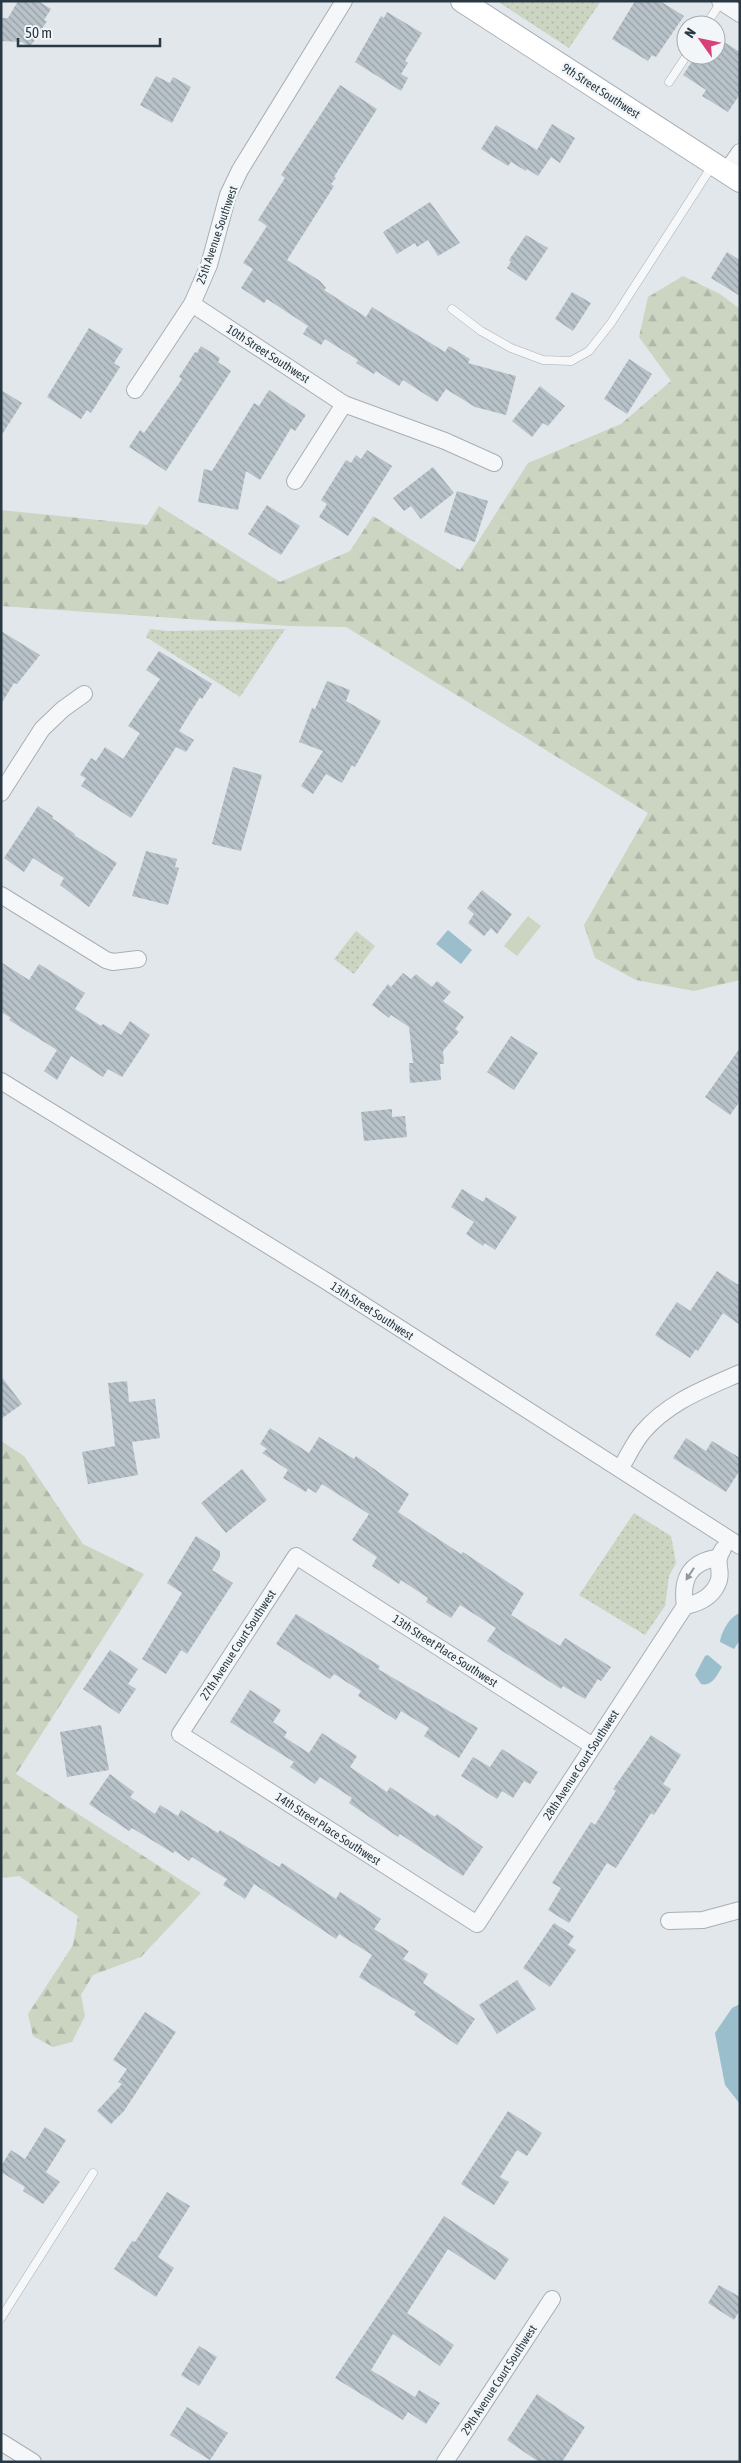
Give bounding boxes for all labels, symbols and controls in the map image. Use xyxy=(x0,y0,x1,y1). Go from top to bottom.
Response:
scale bar xyxy=(18,15,160,47)
north arrow xyxy=(676,15,726,65)
text: 50 m xyxy=(25,24,52,41)
text: N xyxy=(681,25,699,41)
street label: 9th Street Southwest xyxy=(559,60,643,122)
street label: 25th Avenue Southwest xyxy=(194,184,241,286)
street label: 10th Street Southwest xyxy=(224,322,313,386)
street label: 13th Street Southwest xyxy=(328,1279,417,1343)
one-way arrow xyxy=(685,1567,695,1581)
street label: 27th Avenue Court Southwest xyxy=(197,1587,279,1703)
street label: 13th Street Place Southwest xyxy=(390,1612,501,1690)
street label: 28th Avenue Court Southwest xyxy=(540,1707,622,1823)
street label: 14th Street Place Southwest xyxy=(273,1790,384,1868)
street label: 29th Avenue Court Southwest xyxy=(458,2322,540,2438)

